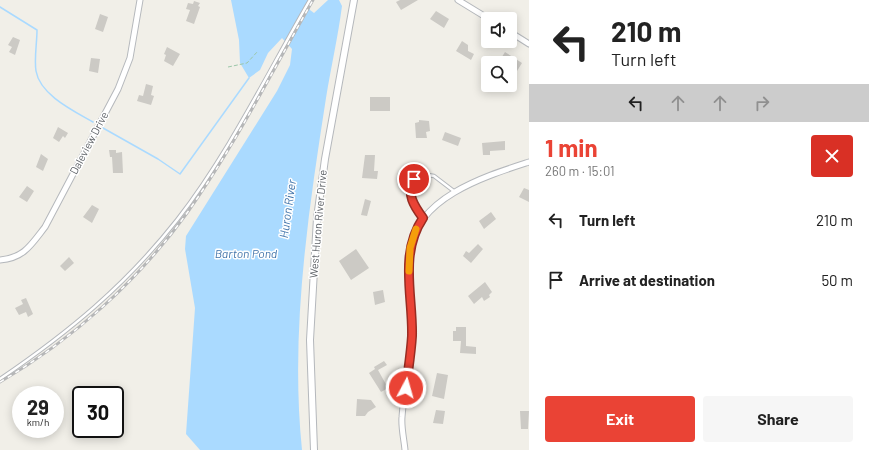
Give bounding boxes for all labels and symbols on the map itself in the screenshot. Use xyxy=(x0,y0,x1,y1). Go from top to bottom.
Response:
street label: Daleview Drive xyxy=(67,109,111,176)
pin xyxy=(397,162,431,196)
street label: West Huron River Drive xyxy=(306,169,329,279)
water label: Huron River xyxy=(276,178,298,239)
water label: Barton Pond xyxy=(215,246,278,260)
position arrow xyxy=(385,367,427,409)
speed limit sign: 30 xyxy=(72,386,124,438)

